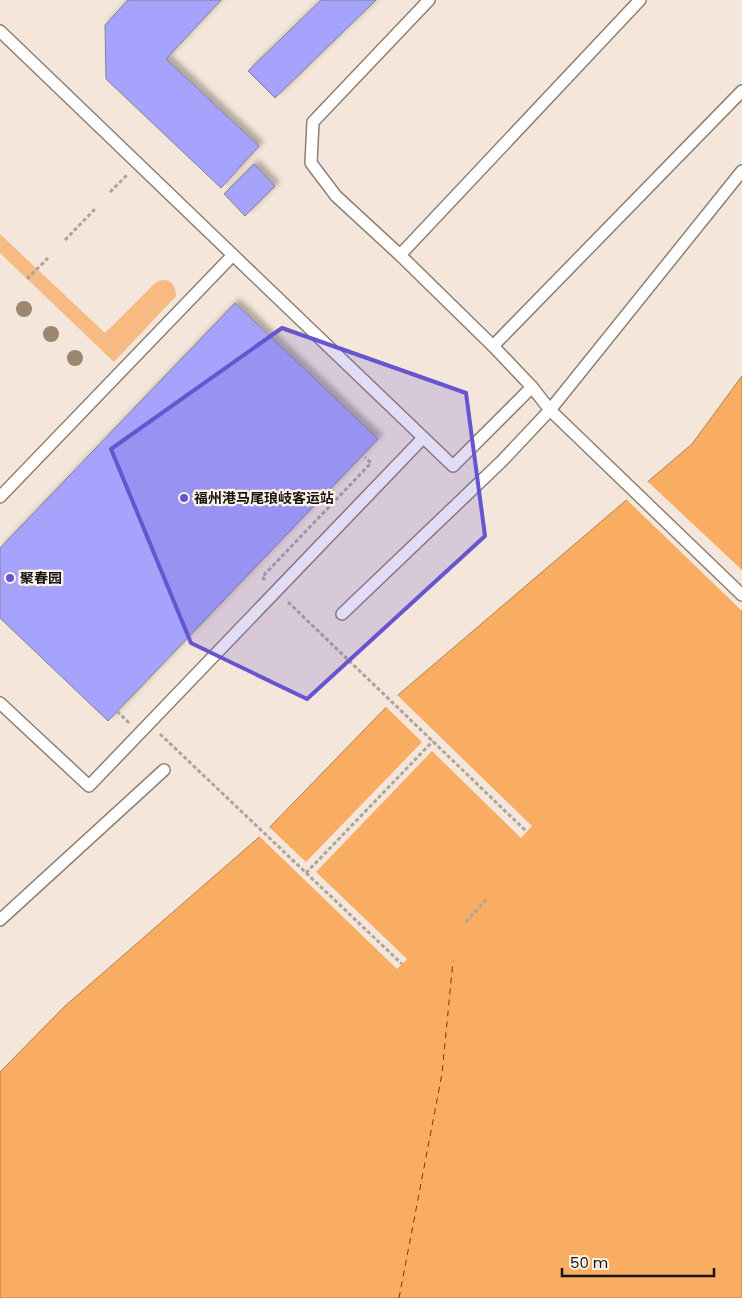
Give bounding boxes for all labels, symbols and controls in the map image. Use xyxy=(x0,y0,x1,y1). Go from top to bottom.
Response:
place label: 福州港马尾琅岐客运站 xyxy=(194,488,334,508)
marker: 福州港马尾琅岐客运站 xyxy=(178,492,190,504)
place label: 聚春园 xyxy=(20,568,62,588)
marker: 聚春园 xyxy=(4,572,16,584)
scale bar xyxy=(562,1246,714,1278)
text: 50 m xyxy=(570,1252,608,1273)

